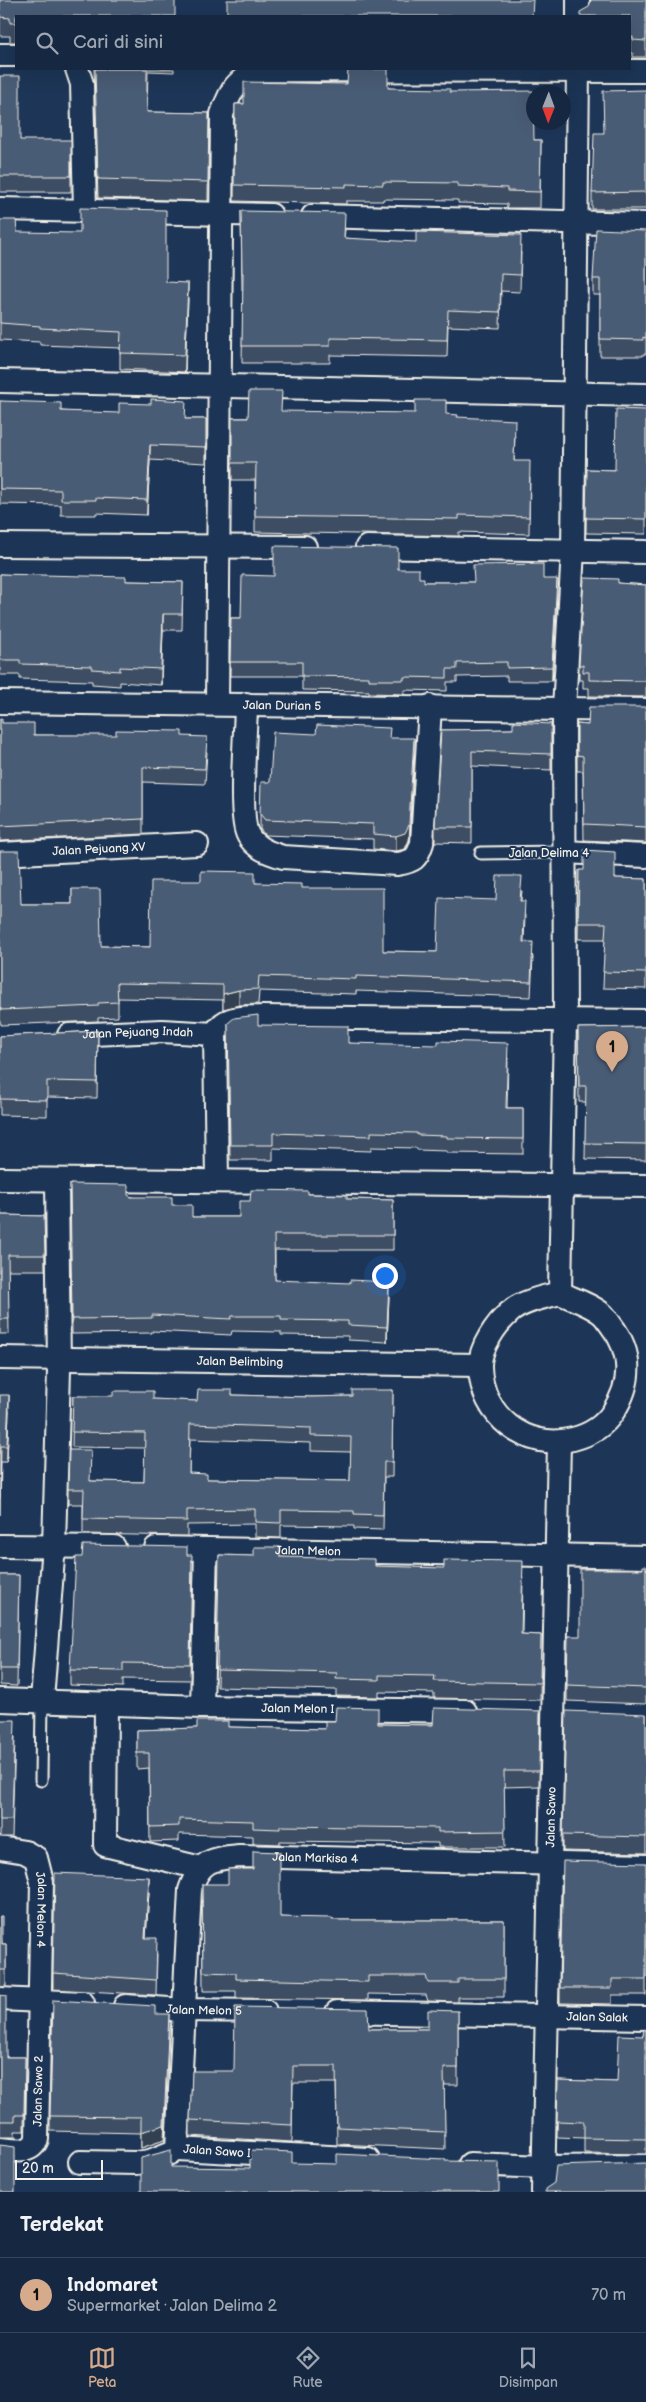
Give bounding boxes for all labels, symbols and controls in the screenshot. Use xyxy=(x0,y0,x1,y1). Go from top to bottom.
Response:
search box xyxy=(15,15,631,70)
icon: search xyxy=(33,29,61,57)
text: Cari di sini xyxy=(73,31,163,54)
north arrow xyxy=(526,85,571,130)
street label: Jalan Durian 5 xyxy=(243,698,321,714)
street label: Jalan Pejuang XV xyxy=(52,840,146,859)
street label: Jalan Delima 4 xyxy=(509,846,590,861)
street label: Jalan Pejuang Indah xyxy=(82,1024,194,1042)
pin: 1 xyxy=(596,1031,628,1072)
your location xyxy=(372,1263,398,1289)
street label: Jalan Belimbing xyxy=(197,1354,283,1370)
street label: Jalan Melon xyxy=(275,1543,341,1559)
street label: Jalan Melon I xyxy=(261,1701,335,1717)
street label: Jalan Sawo xyxy=(543,1786,560,1848)
street label: Jalan Markisa 4 xyxy=(272,1850,359,1867)
street label: Jalan Melon 4 xyxy=(32,1870,49,1948)
street label: Jalan Melon 5 xyxy=(165,2002,242,2019)
street label: Jalan Salak xyxy=(566,2009,628,2026)
street label: Jalan Sawo 2 xyxy=(30,2055,47,2127)
street label: Jalan Sawo I xyxy=(183,2142,252,2161)
scale bar xyxy=(15,2157,102,2180)
text: 20 m xyxy=(22,2160,54,2177)
text: Terdekat xyxy=(20,2212,104,2237)
text: Indomaret xyxy=(67,2274,158,2297)
text: 1 xyxy=(33,2286,39,2305)
text: 70 m xyxy=(591,2286,626,2305)
text: Supermarket · Jalan Delima 2 xyxy=(67,2297,277,2316)
tab: Peta xyxy=(88,2344,116,2391)
tab: Rute xyxy=(293,2344,323,2391)
tab: Disimpan xyxy=(499,2344,558,2391)

